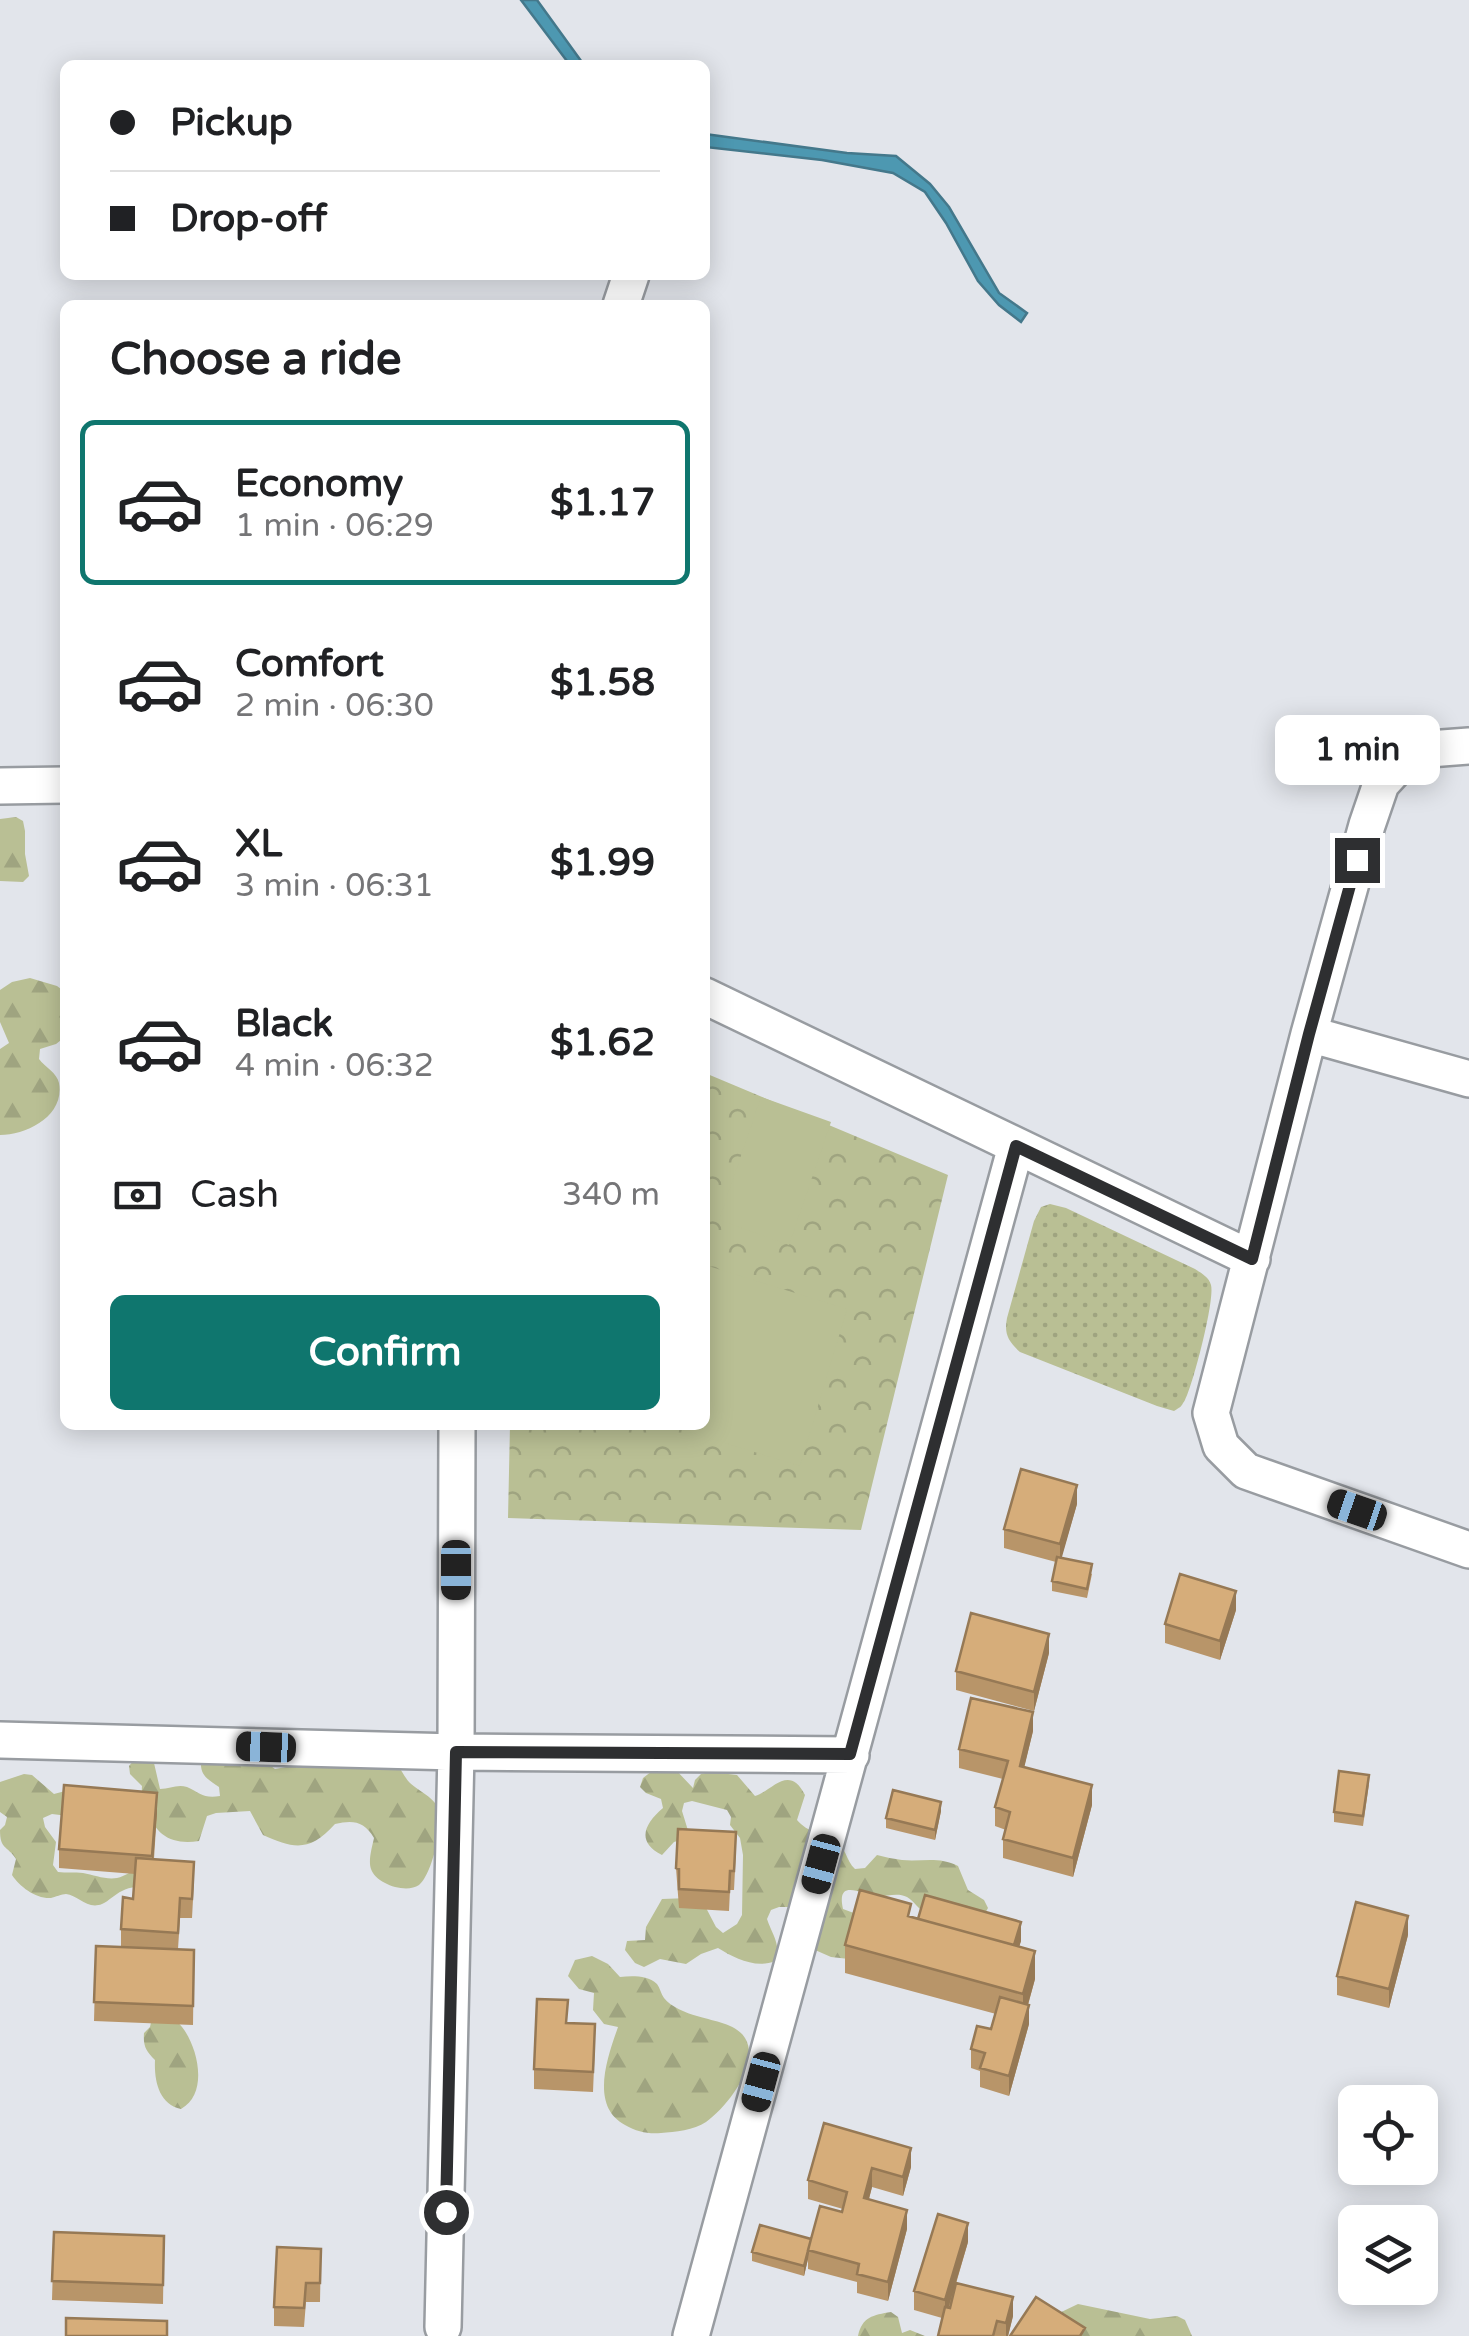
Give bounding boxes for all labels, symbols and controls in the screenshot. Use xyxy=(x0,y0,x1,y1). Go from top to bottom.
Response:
text: Pickup xyxy=(170,100,293,146)
text: Drop-off xyxy=(170,196,327,242)
text: Choose a ride xyxy=(110,333,401,387)
icon: car xyxy=(115,458,205,548)
text: Economy xyxy=(235,461,403,507)
text: $1.17 xyxy=(550,480,655,526)
text: 1 min · 06:29 xyxy=(235,507,434,545)
icon: car xyxy=(115,638,205,728)
text: Comfort xyxy=(235,641,384,687)
text: $1.58 xyxy=(550,660,655,706)
text: 2 min · 06:30 xyxy=(235,687,434,725)
callout: 1 min xyxy=(1274,715,1440,785)
text: 1 min xyxy=(1315,731,1400,769)
icon: car xyxy=(115,818,205,908)
text: XL xyxy=(235,821,282,867)
route end xyxy=(1335,838,1380,883)
text: $1.99 xyxy=(550,840,655,886)
text: 3 min · 06:31 xyxy=(235,867,434,905)
icon: car xyxy=(115,998,205,1088)
text: Black xyxy=(235,1001,333,1047)
text: $1.62 xyxy=(550,1020,655,1066)
text: 4 min · 06:32 xyxy=(235,1047,434,1085)
icon: cash xyxy=(110,1168,165,1223)
text: Cash xyxy=(190,1172,279,1218)
text: 340 m xyxy=(562,1176,660,1214)
button: Confirm xyxy=(110,1295,660,1410)
car xyxy=(1324,1486,1390,1534)
car xyxy=(441,1540,471,1600)
car xyxy=(235,1731,297,1763)
car xyxy=(799,1831,843,1897)
car xyxy=(739,2049,783,2115)
map controls xyxy=(1338,2085,1438,2305)
button: locate xyxy=(1338,2085,1438,2185)
route start xyxy=(424,2190,469,2235)
button: layers xyxy=(1338,2205,1438,2305)

